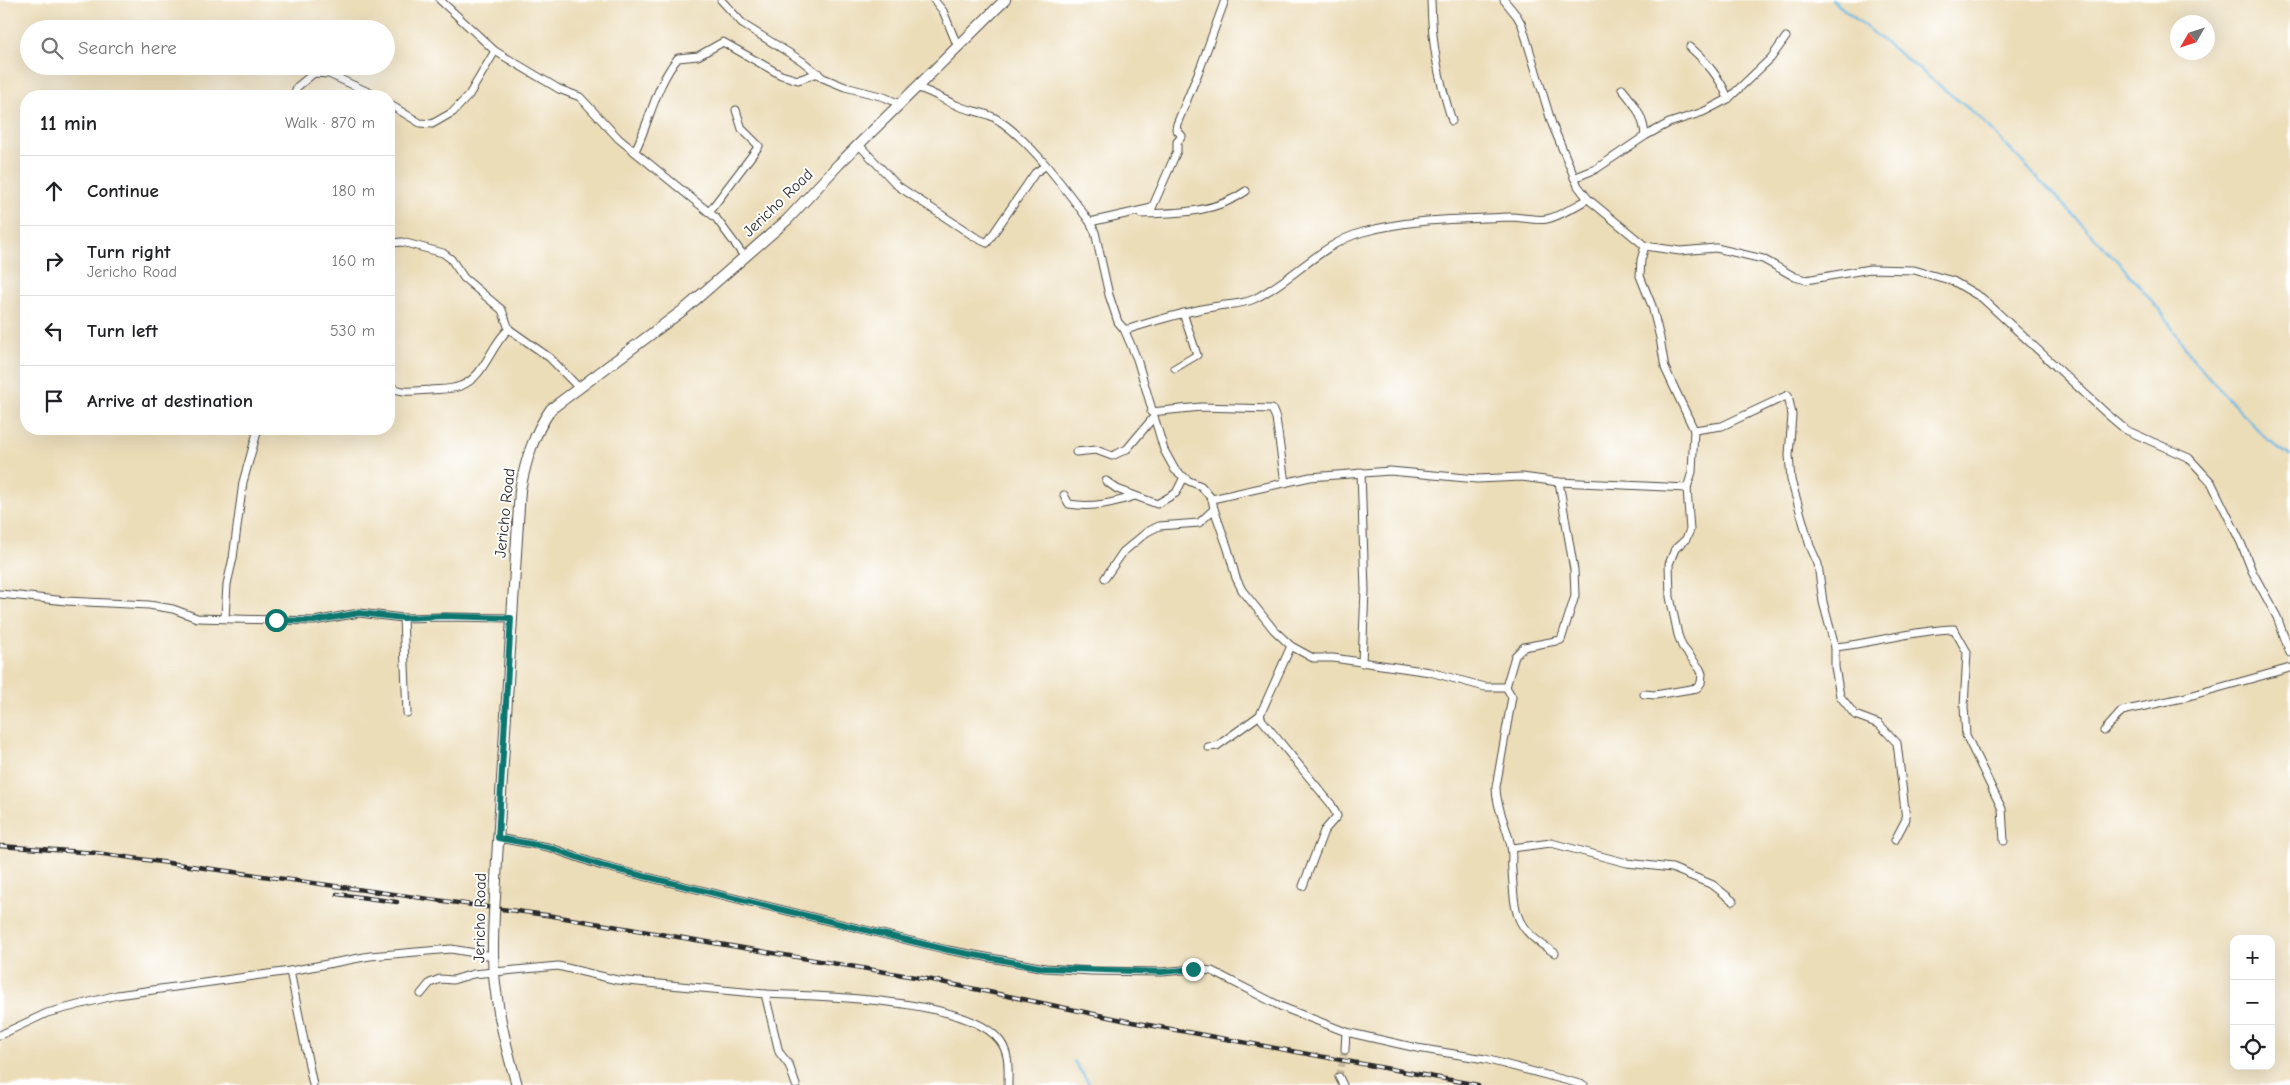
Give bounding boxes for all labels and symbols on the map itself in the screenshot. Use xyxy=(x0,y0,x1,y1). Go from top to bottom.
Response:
north arrow xyxy=(2170,15,2215,60)
street label: Jericho Road xyxy=(739,165,817,241)
street label: Jericho Road xyxy=(491,467,519,559)
route start xyxy=(265,609,288,632)
street label: Jericho Road xyxy=(470,873,490,963)
route end xyxy=(1182,958,1205,981)

